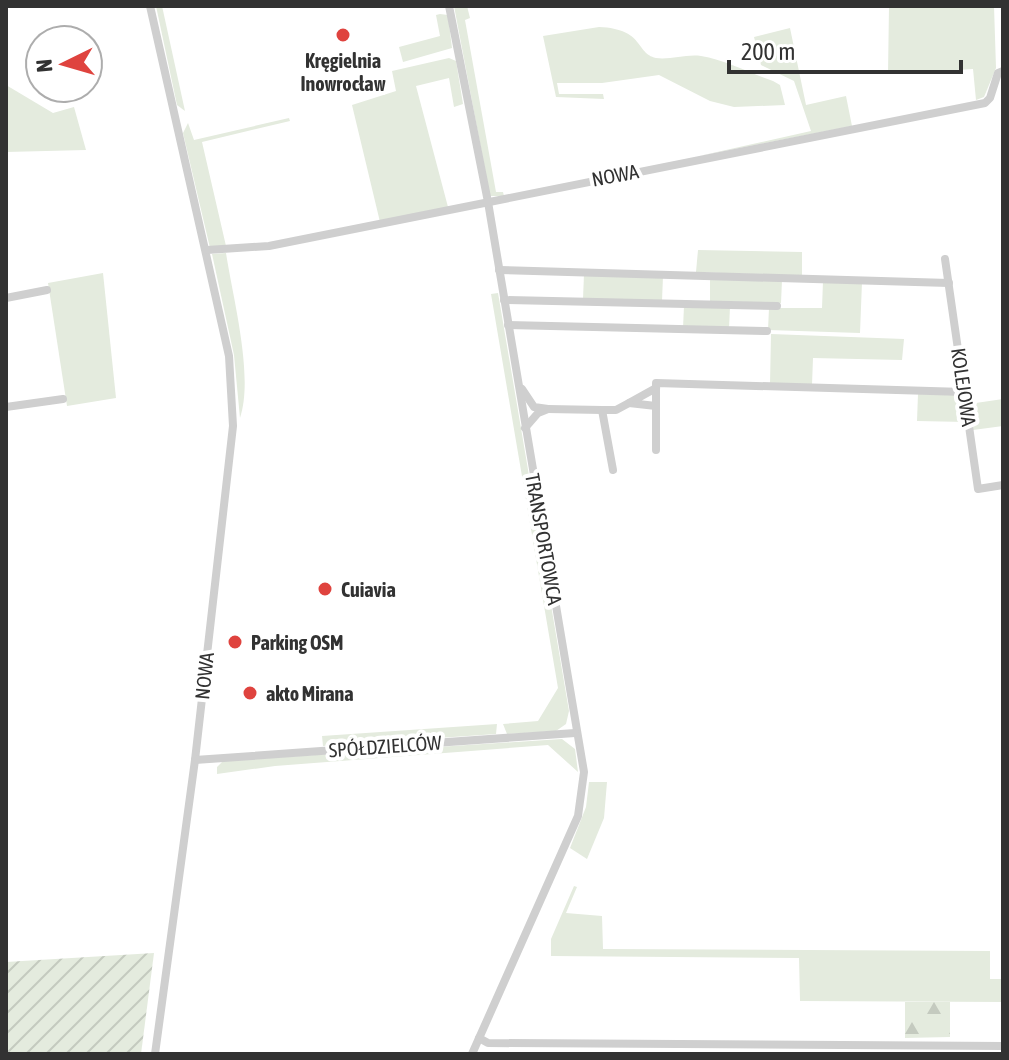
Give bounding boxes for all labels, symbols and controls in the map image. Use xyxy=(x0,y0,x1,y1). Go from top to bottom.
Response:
north arrow xyxy=(24,24,104,104)
scale bar xyxy=(729,24,961,74)
marker: Kręgielnia Inowrocław xyxy=(334,26,352,44)
text: 200 m xyxy=(741,38,795,65)
place label: Kręgielnia Inowrocław xyxy=(300,49,386,95)
text: N xyxy=(31,58,58,73)
street label: NOWA xyxy=(590,159,641,191)
street label: KOLEJOWA xyxy=(947,346,981,428)
street label: TRANSPORTOWCA xyxy=(521,471,567,607)
place label: Cuiavia xyxy=(341,578,396,601)
marker: Cuiavia xyxy=(316,580,334,598)
place label: Parking OSM xyxy=(251,631,343,654)
marker: Parking OSM xyxy=(226,633,244,651)
street label: NOWA xyxy=(190,651,218,701)
place label: akto Mirana xyxy=(266,682,354,705)
marker: akto Mirana xyxy=(241,684,259,702)
street label: SPÓŁDZIELCÓW xyxy=(328,731,443,761)

